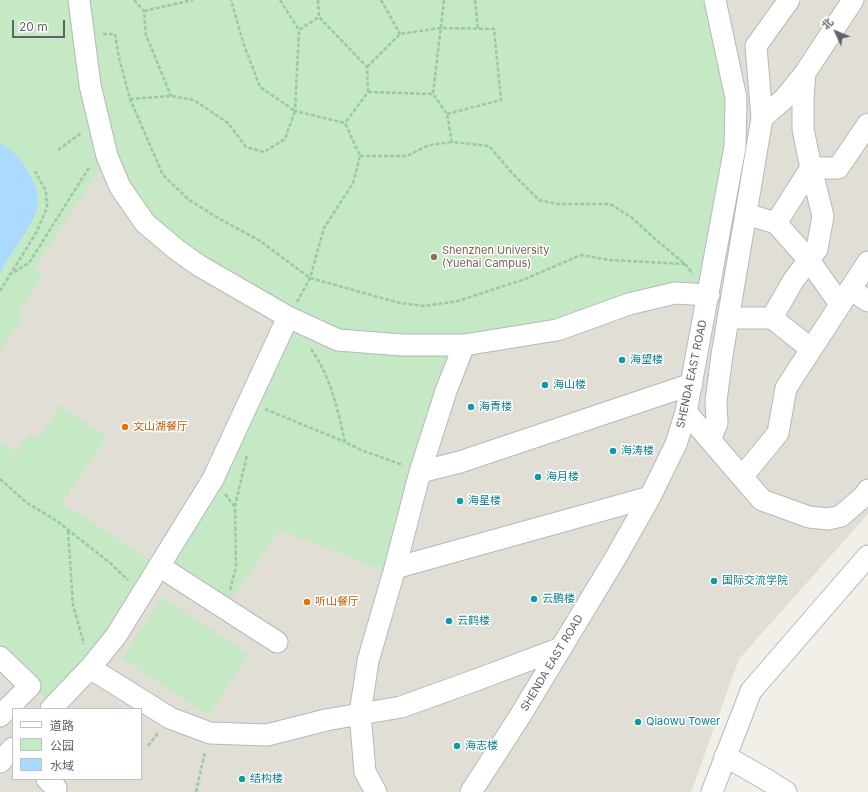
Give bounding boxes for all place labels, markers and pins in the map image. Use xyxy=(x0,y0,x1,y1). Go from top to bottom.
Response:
place label: Shenzhen University (Yuehai Campus) xyxy=(442,244,549,270)
marker: Shenzhen University (Yuehai Campus) xyxy=(429,252,439,262)
place label: 海望楼 xyxy=(630,353,663,367)
marker: 海望楼 xyxy=(617,355,627,365)
place label: 海山楼 xyxy=(553,378,586,392)
marker: 海山楼 xyxy=(540,380,550,390)
place label: 海青楼 xyxy=(479,400,512,414)
marker: 海青楼 xyxy=(466,402,476,412)
place label: 文山湖餐厅 xyxy=(133,420,188,434)
marker: 文山湖餐厅 xyxy=(120,422,130,432)
place label: 海涛楼 xyxy=(621,444,654,458)
marker: 海涛楼 xyxy=(608,446,618,456)
place label: 海月楼 xyxy=(546,470,579,484)
marker: 海月楼 xyxy=(533,472,543,482)
place label: 海星楼 xyxy=(468,494,501,508)
marker: 海星楼 xyxy=(455,496,465,506)
place label: 国际交流学院 xyxy=(722,574,788,588)
marker: 国际交流学院 xyxy=(709,576,719,586)
place label: 云鹏楼 xyxy=(542,592,575,606)
marker: 云鹏楼 xyxy=(529,594,539,604)
place label: 听山餐厅 xyxy=(315,595,359,609)
marker: 听山餐厅 xyxy=(302,597,312,607)
place label: 云鹤楼 xyxy=(457,614,490,628)
marker: 云鹤楼 xyxy=(444,616,454,626)
place label: Qiaowu Tower xyxy=(646,715,720,729)
marker: Qiaowu Tower xyxy=(633,717,643,727)
place label: 海志楼 xyxy=(465,739,498,753)
marker: 海志楼 xyxy=(452,741,462,751)
place label: 结构楼 xyxy=(250,772,283,786)
marker: 结构楼 xyxy=(237,774,247,784)

